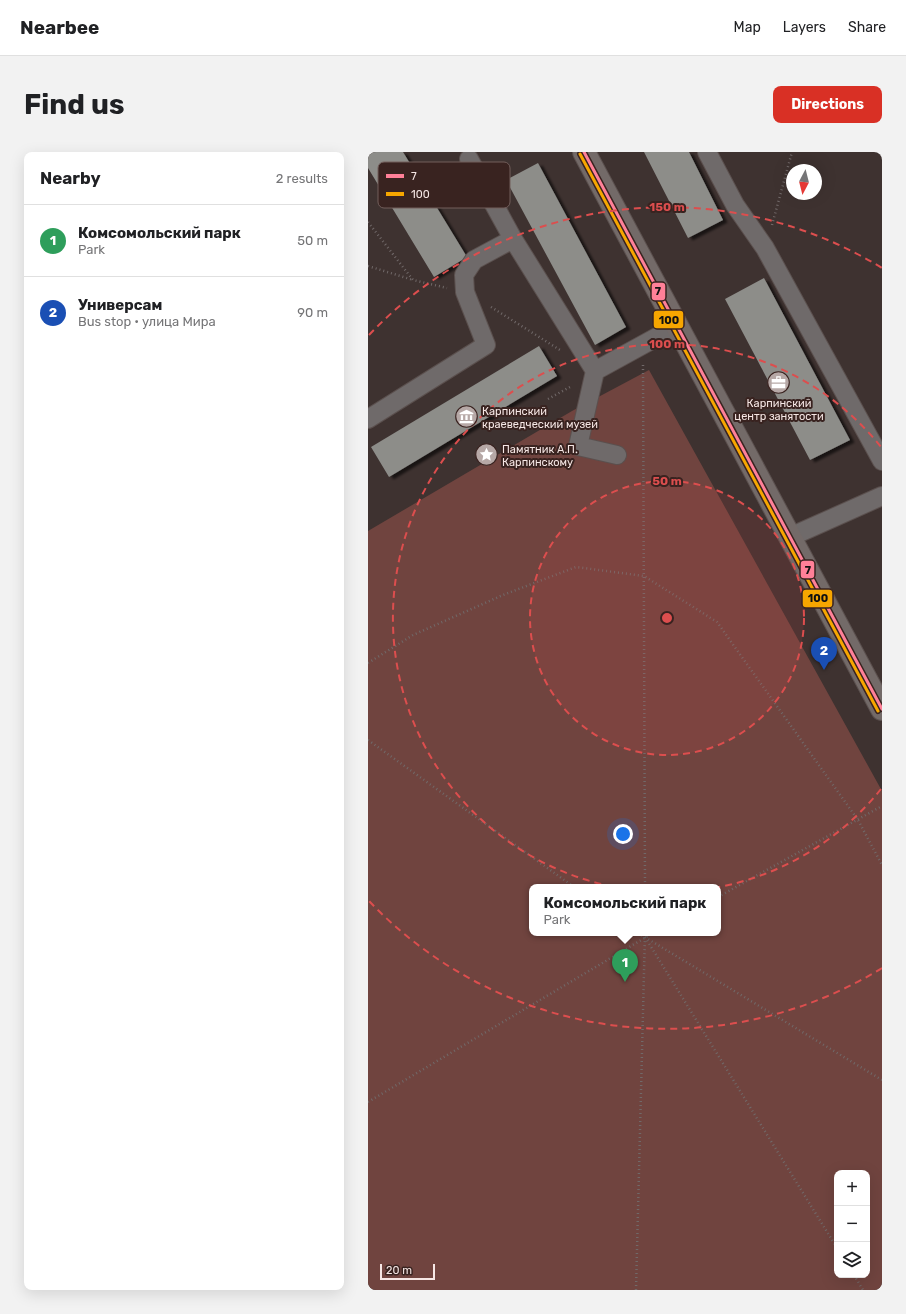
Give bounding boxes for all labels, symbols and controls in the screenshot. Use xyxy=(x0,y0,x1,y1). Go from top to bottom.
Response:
text: Nearbee xyxy=(20,16,99,39)
text: Map xyxy=(734,19,761,36)
text: Layers xyxy=(783,19,826,36)
text: Share xyxy=(848,19,886,36)
button: Directions xyxy=(773,86,882,123)
text: Find us xyxy=(24,88,124,121)
legend xyxy=(378,162,510,208)
north arrow xyxy=(786,164,822,200)
text: Nearby xyxy=(40,168,101,188)
text: 7 xyxy=(411,170,417,183)
text: 2 results xyxy=(276,171,328,186)
text: 100 xyxy=(411,188,430,201)
text: 150 m xyxy=(649,200,685,214)
text: Комсомольский парк xyxy=(78,224,241,242)
text: 1 xyxy=(50,233,56,248)
text: 50 m xyxy=(297,233,328,248)
text: Park xyxy=(78,242,105,257)
line badge: 7 xyxy=(651,282,666,301)
text: 7 xyxy=(655,285,662,298)
text: Универсам xyxy=(78,296,162,314)
text: 2 xyxy=(49,305,57,320)
text: 90 m xyxy=(297,305,328,320)
line badge: 100 xyxy=(653,310,684,329)
text: Bus stop · улица Мира xyxy=(78,314,216,329)
text: 100 xyxy=(659,314,679,327)
text: 100 m xyxy=(649,337,685,351)
office icon: Карпинский центр занятости xyxy=(766,370,792,396)
place label: Карпинский центр занятости xyxy=(734,397,824,423)
museum icon: Карпинский краеведческий музей xyxy=(454,404,480,430)
place label: Карпинский краеведческий музей xyxy=(482,405,598,431)
place icon: Памятник А.П. Карпинскому xyxy=(474,442,500,468)
place label: Памятник А.П. Карпинскому xyxy=(502,443,578,469)
text: 50 m xyxy=(652,474,682,488)
line badge: 7 xyxy=(800,560,815,579)
text: 7 xyxy=(805,564,812,577)
line badge: 100 xyxy=(802,589,833,608)
text: 100 xyxy=(808,592,828,605)
centre of rings xyxy=(660,611,674,625)
pin: 2 xyxy=(811,637,837,670)
your location xyxy=(613,824,633,844)
popup xyxy=(529,884,721,936)
text: Комсомольский парк xyxy=(544,894,706,912)
text: Park xyxy=(544,912,571,927)
pin: 1 xyxy=(612,949,638,982)
map controls xyxy=(834,1170,870,1278)
button: + xyxy=(834,1170,870,1206)
button: − xyxy=(834,1206,870,1242)
button: layers xyxy=(834,1242,870,1278)
scale bar xyxy=(380,1262,435,1281)
text: 20 m xyxy=(386,1264,412,1277)

